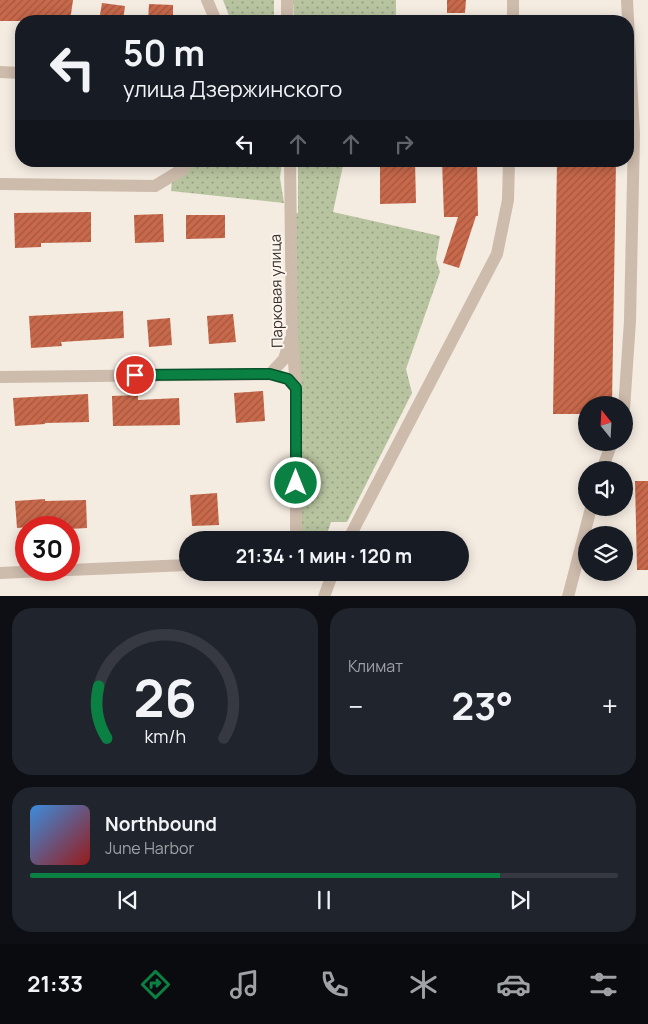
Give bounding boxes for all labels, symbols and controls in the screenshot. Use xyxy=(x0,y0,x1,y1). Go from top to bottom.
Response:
text: 50 m xyxy=(123,29,205,77)
icon: left xyxy=(40,35,105,100)
text: улица Дзержинского xyxy=(123,74,342,104)
icon: left xyxy=(231,130,259,158)
icon: ahead xyxy=(284,130,312,158)
icon: ahead xyxy=(337,130,365,158)
icon: right xyxy=(390,130,418,158)
street label: Парковая улица xyxy=(265,234,287,348)
pin xyxy=(114,354,156,396)
icon: arrive xyxy=(121,361,149,389)
north arrow xyxy=(578,396,632,451)
map controls xyxy=(578,396,633,581)
position arrow xyxy=(269,456,321,508)
button: sound xyxy=(578,461,633,516)
speed limit sign: 30 xyxy=(15,516,80,581)
button: layers xyxy=(578,526,633,581)
text: 21:34 · 1 мин · 120 m xyxy=(236,543,412,569)
text: Климат xyxy=(348,655,403,677)
text: 26 xyxy=(133,662,197,733)
text: 23° xyxy=(452,679,513,731)
text: − xyxy=(348,687,363,725)
text: + xyxy=(602,687,618,725)
text: km/h xyxy=(144,724,186,748)
text: Northbound xyxy=(105,811,217,837)
text: June Harbor xyxy=(105,837,194,859)
icon: previous xyxy=(114,886,142,914)
icon: pause xyxy=(310,886,338,914)
icon: next xyxy=(506,886,534,914)
icon: directions xyxy=(138,967,173,1002)
icon: music xyxy=(227,967,262,1002)
icon: phone xyxy=(317,967,352,1002)
icon: climate xyxy=(406,967,441,1002)
icon: car xyxy=(496,967,531,1002)
icon: filters xyxy=(586,967,621,1002)
text: 21:33 xyxy=(27,969,83,999)

